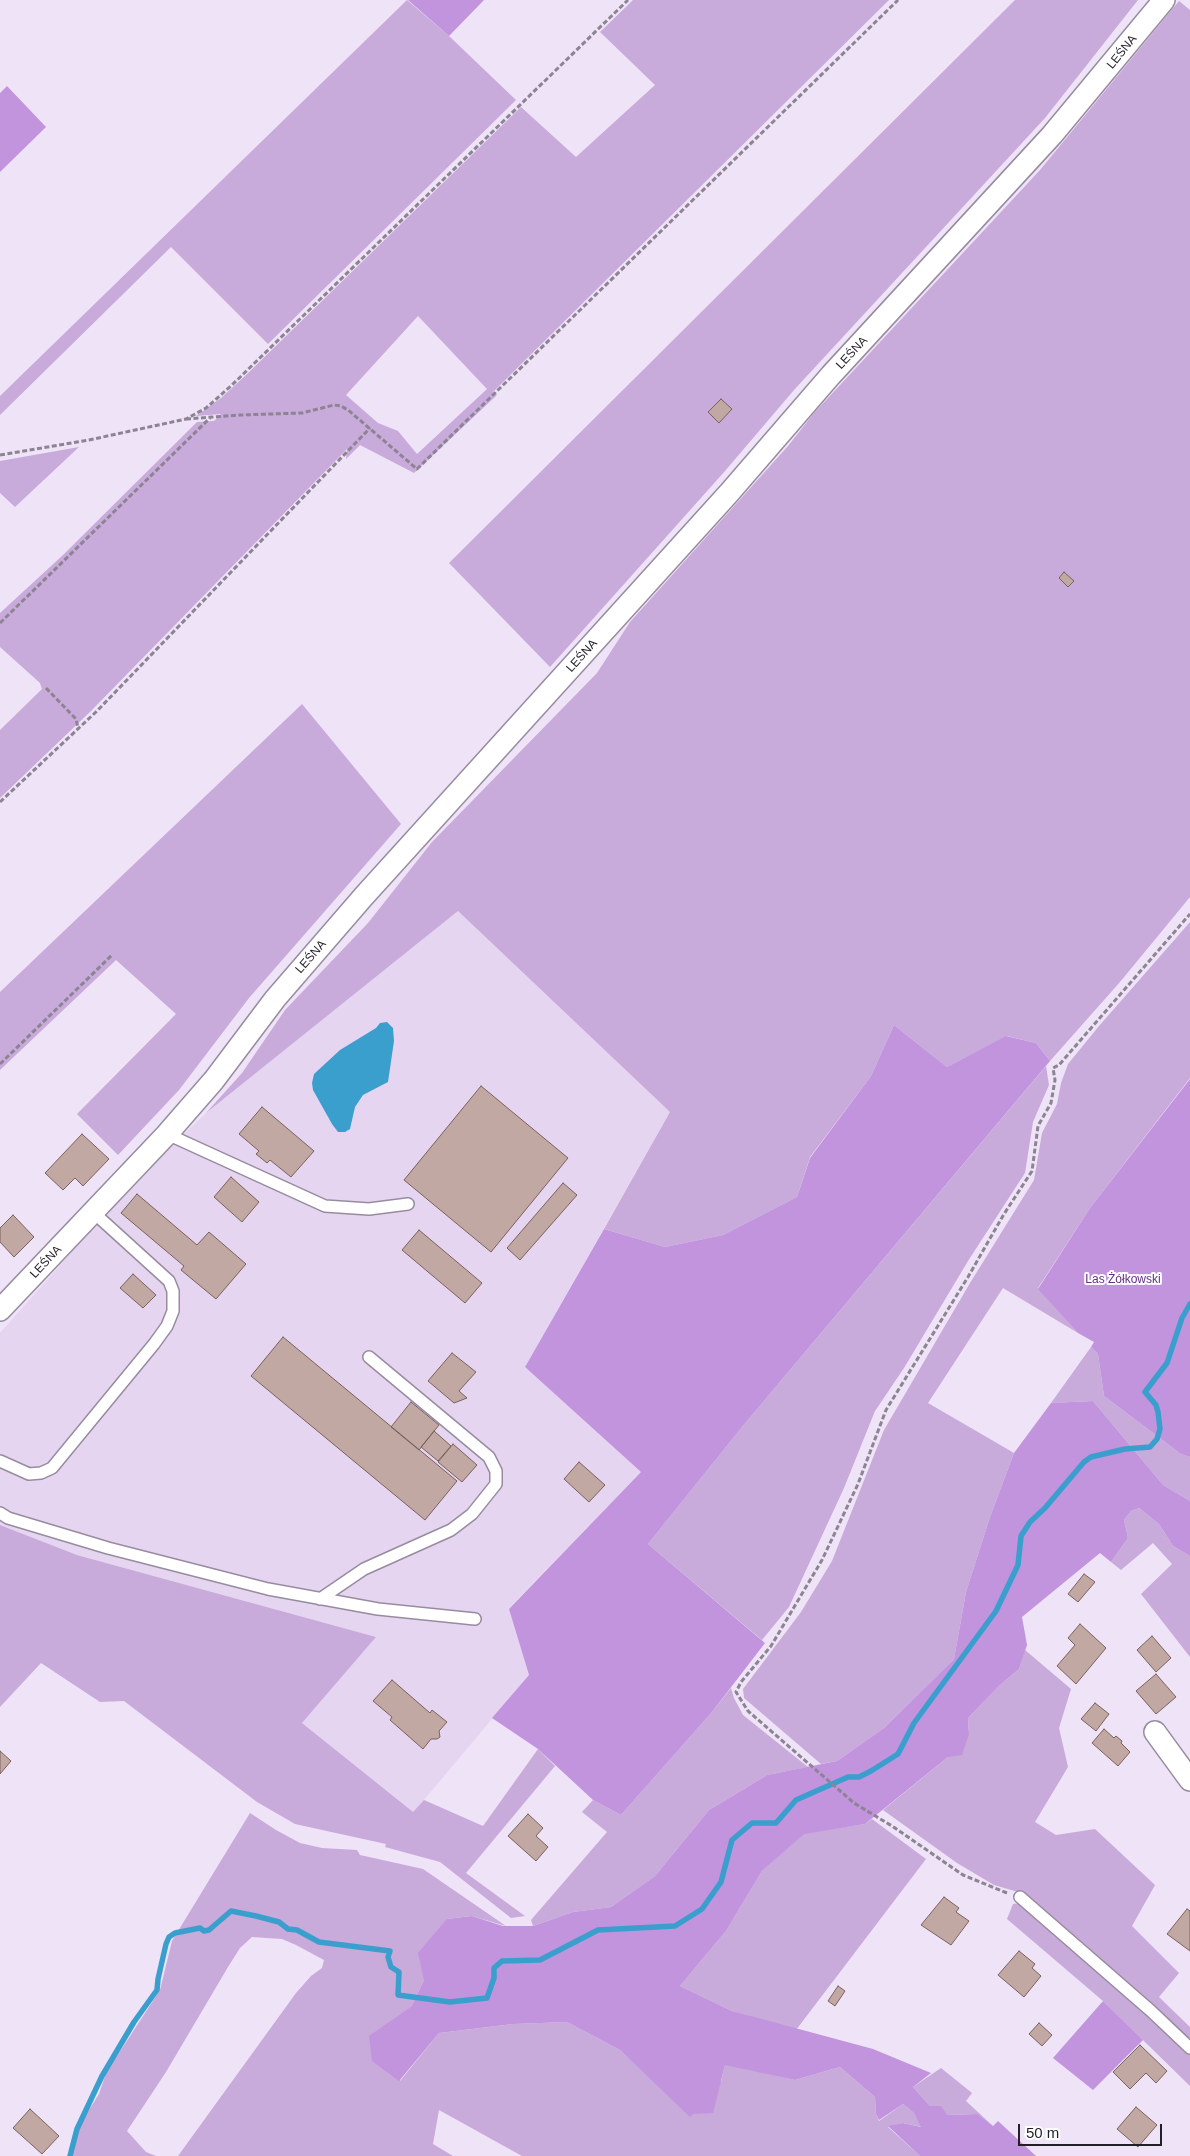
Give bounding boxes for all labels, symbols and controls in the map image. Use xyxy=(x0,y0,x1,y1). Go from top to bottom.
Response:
street label: LEŚNA xyxy=(1104,32,1140,72)
street label: LEŚNA xyxy=(833,334,871,372)
street label: LEŚNA xyxy=(563,637,601,675)
street label: LEŚNA xyxy=(293,937,329,977)
street label: LEŚNA xyxy=(27,1243,65,1281)
park label: Las Żółkowski xyxy=(1085,1273,1161,1287)
scale bar xyxy=(1020,2114,1164,2146)
text: 50 m xyxy=(1026,2124,1059,2141)

